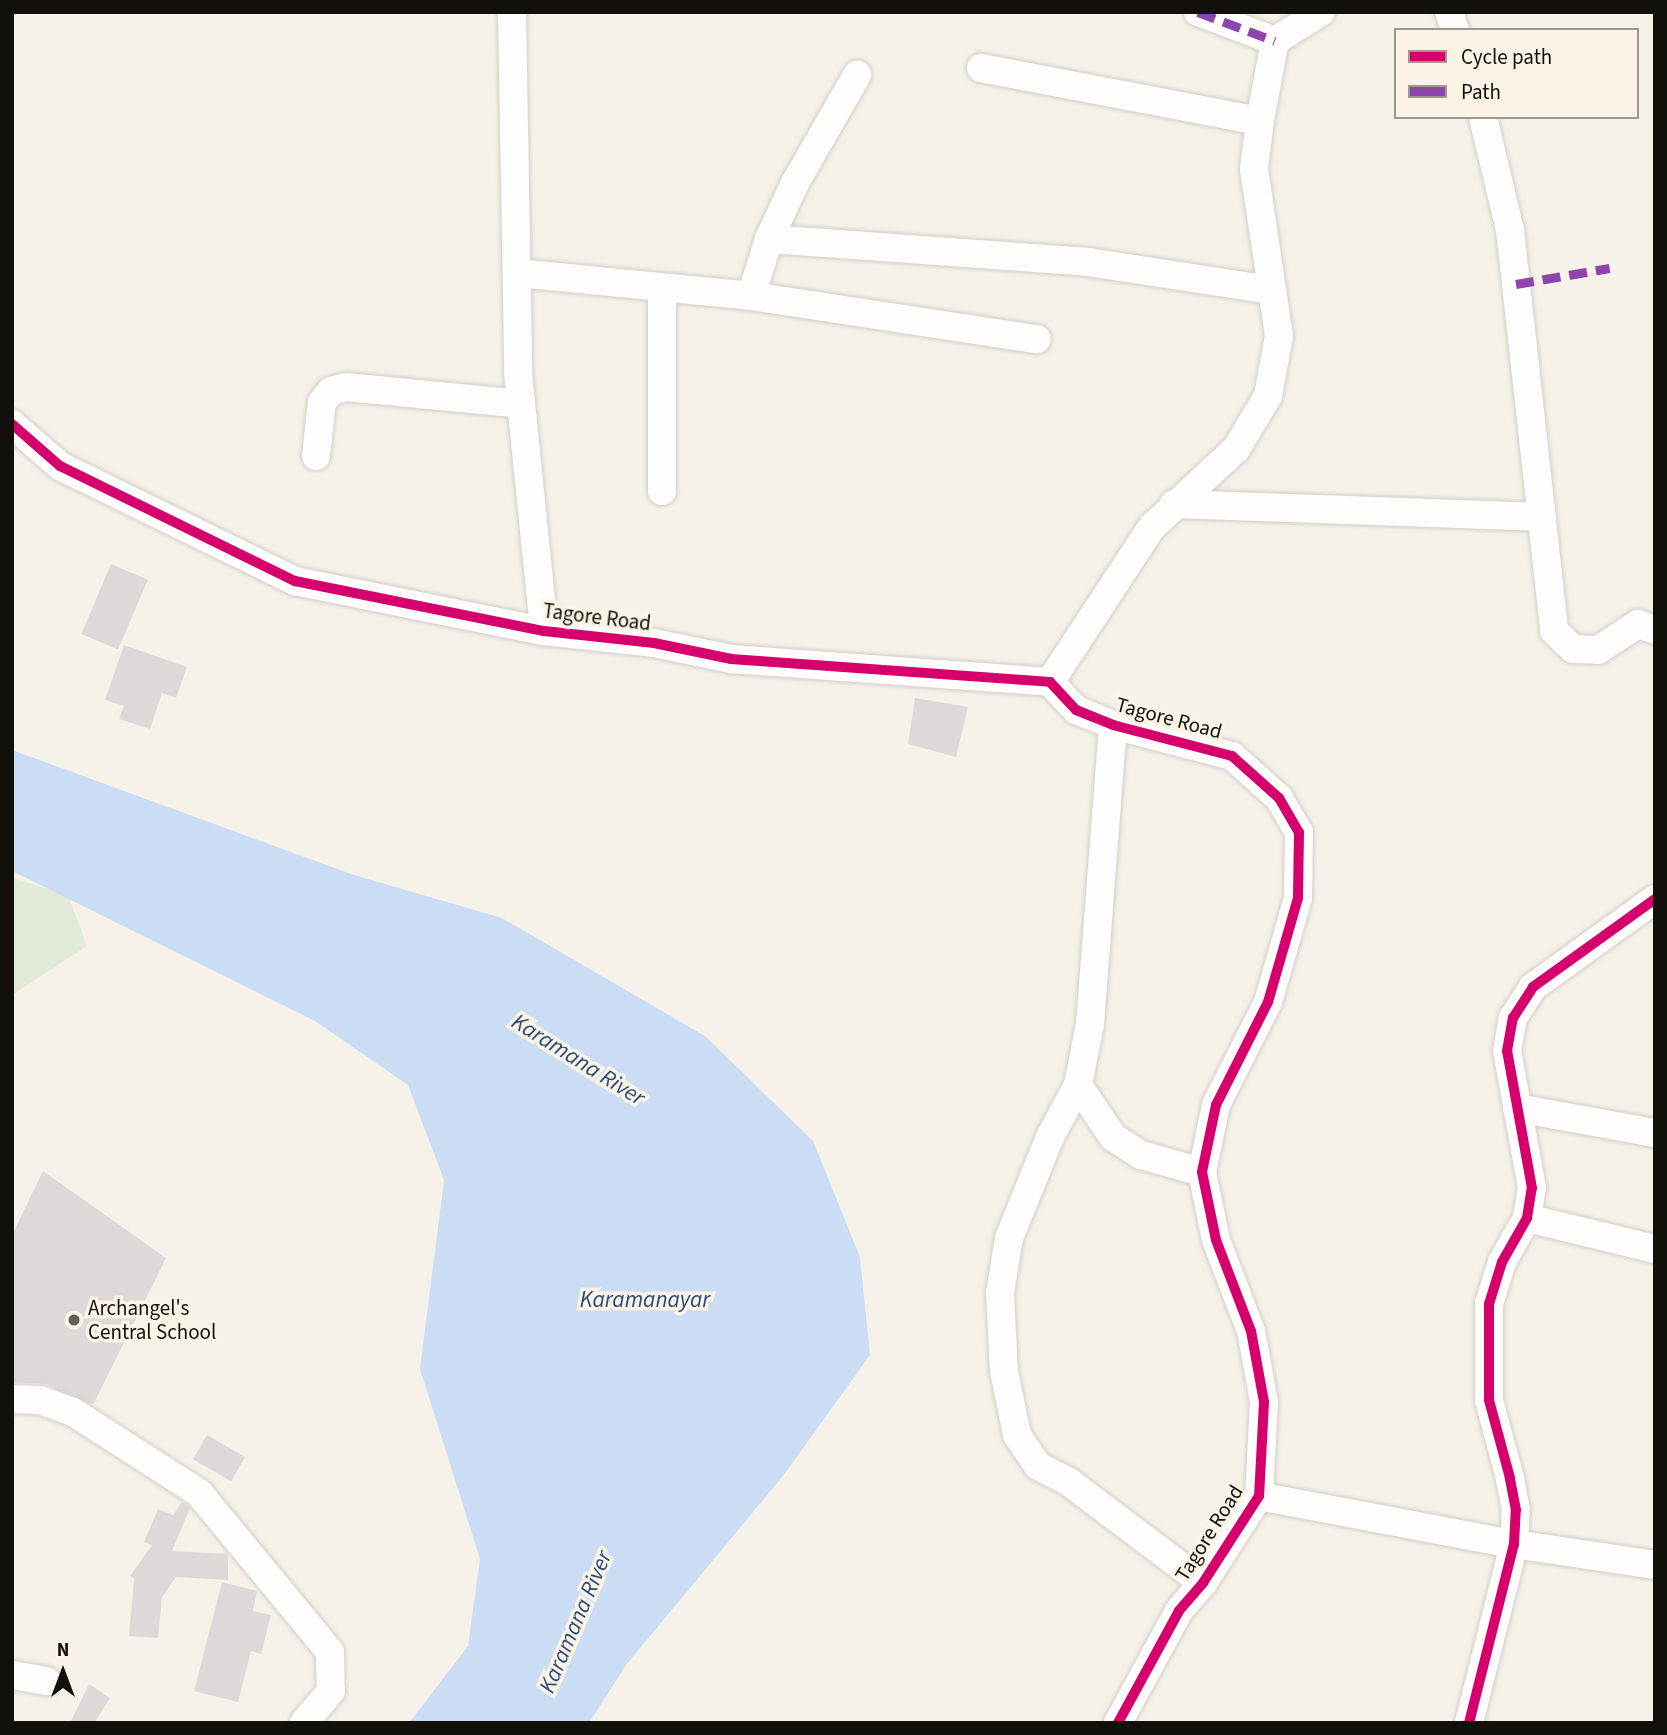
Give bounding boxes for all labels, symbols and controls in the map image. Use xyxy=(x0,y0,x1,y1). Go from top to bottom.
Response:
legend xyxy=(1394,28,1639,119)
text: Cycle path xyxy=(1461,42,1552,72)
text: Path xyxy=(1461,77,1501,107)
street label: Tagore Road xyxy=(541,598,653,636)
street label: Tagore Road xyxy=(1113,692,1225,744)
water label: Karamana River xyxy=(506,1008,650,1112)
water label: Karamanayar xyxy=(580,1286,710,1314)
place label: Archangel's Central School xyxy=(88,1295,216,1345)
marker: Archangel's Central School xyxy=(66,1312,82,1328)
street label: Tagore Road xyxy=(1169,1480,1249,1586)
water label: Karamana River xyxy=(534,1547,618,1697)
north arrow xyxy=(28,1637,98,1707)
text: N xyxy=(57,1637,69,1664)

